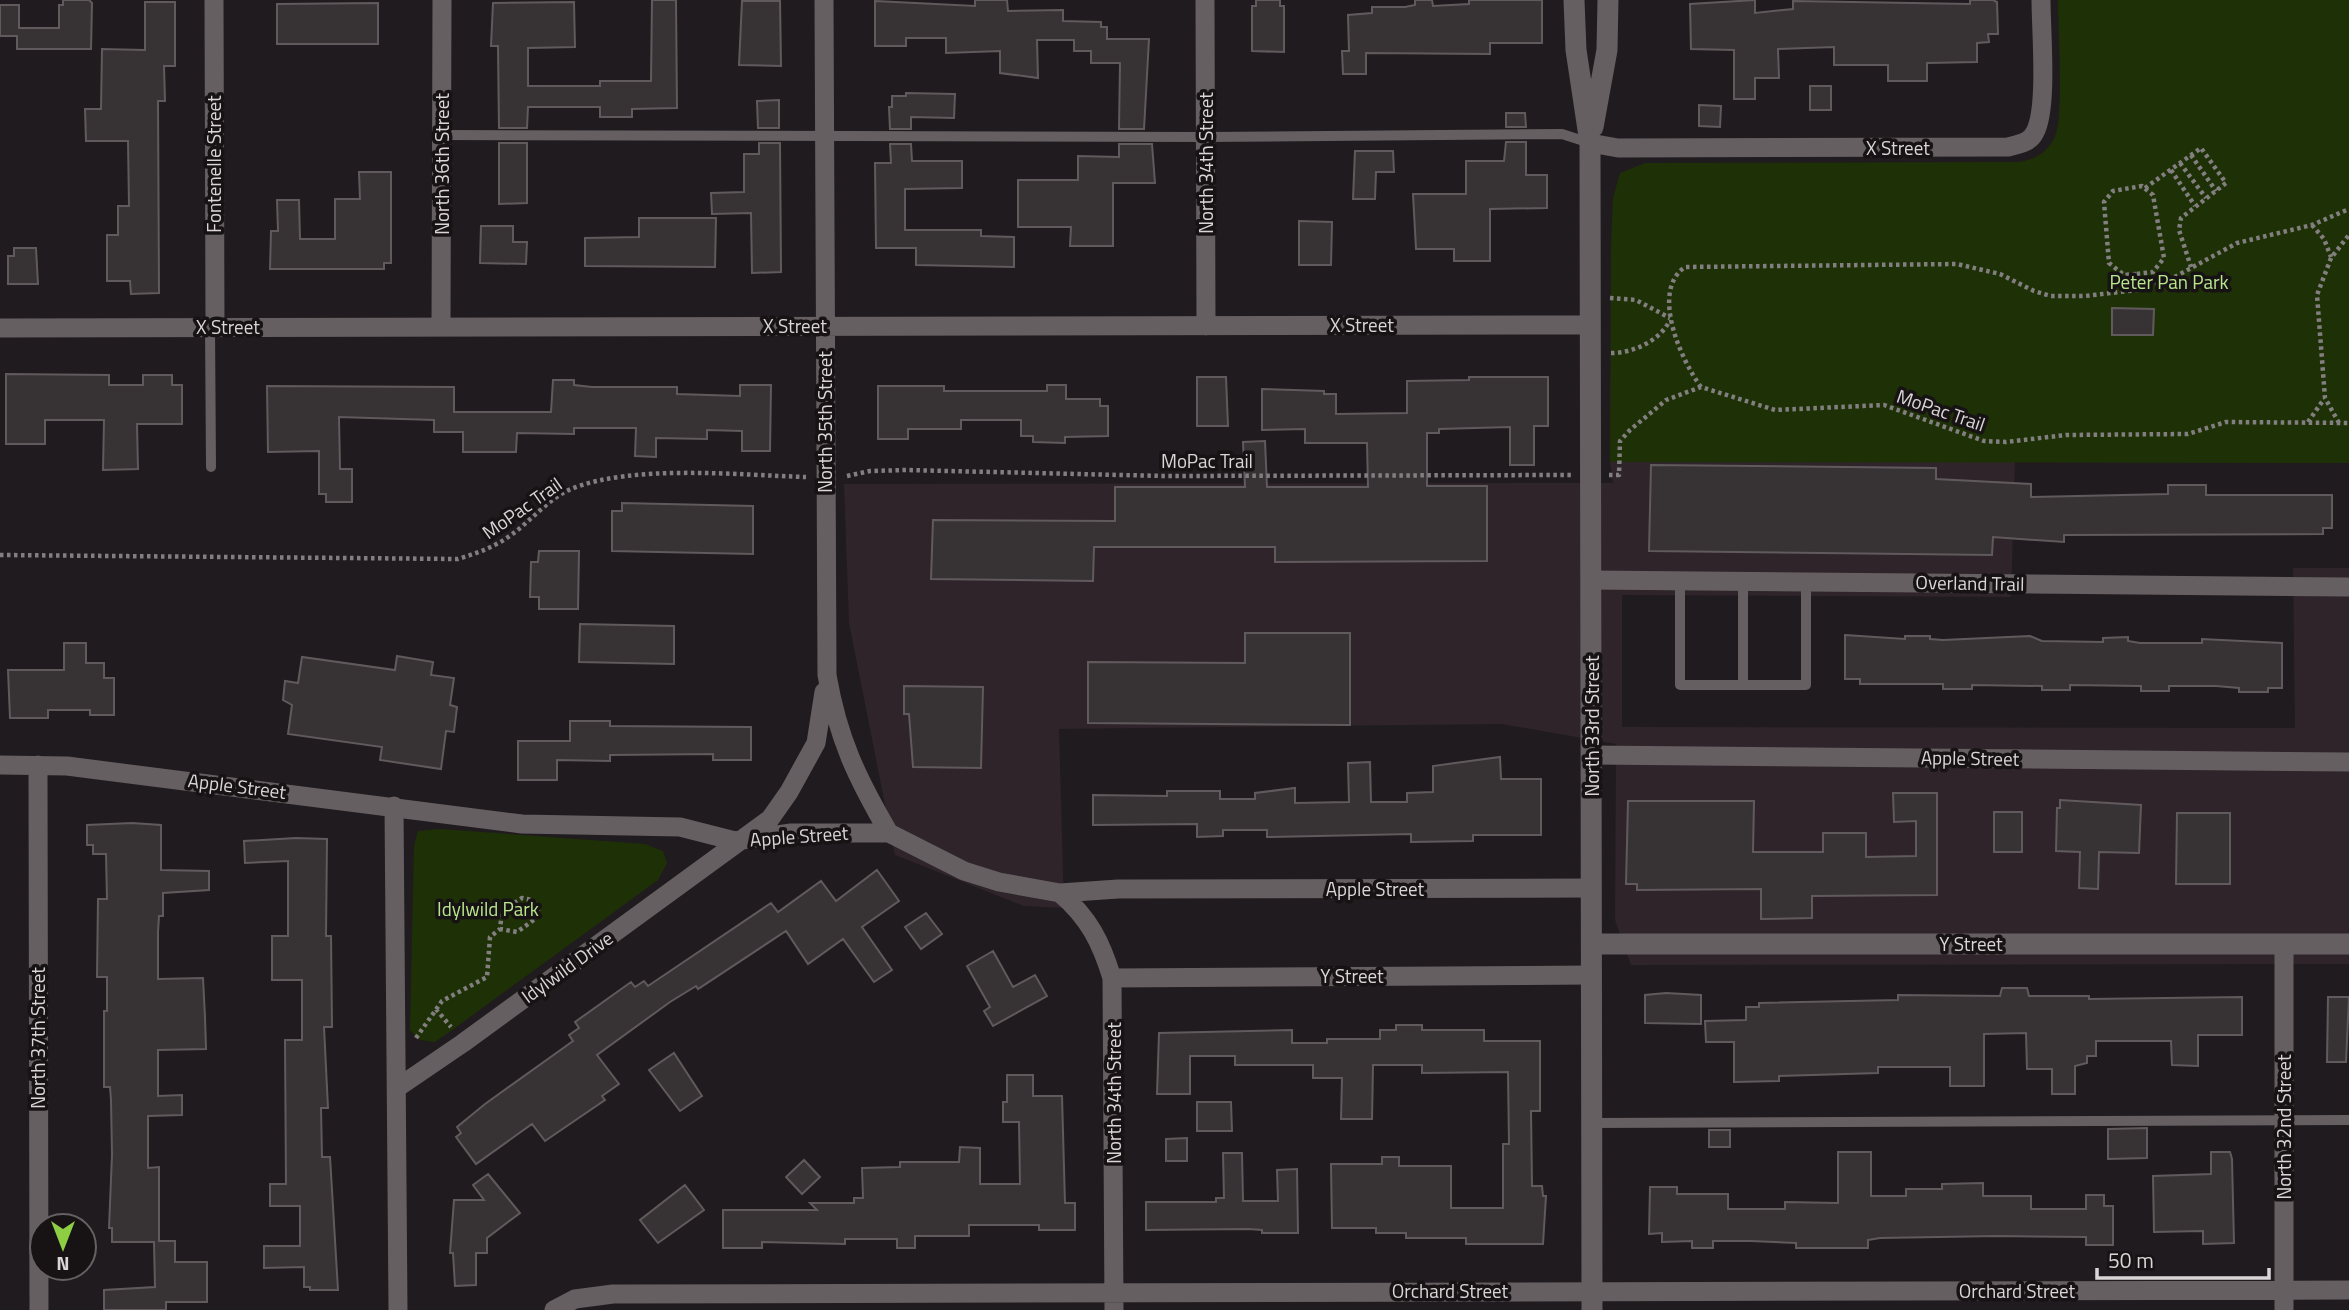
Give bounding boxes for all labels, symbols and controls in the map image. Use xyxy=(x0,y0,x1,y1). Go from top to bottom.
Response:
street label: North 34th Street xyxy=(1191,92,1220,234)
street label: North 36th Street xyxy=(427,93,456,235)
street label: Fontenelle Street xyxy=(199,95,228,233)
street label: X Street xyxy=(1866,133,1930,162)
park label: Peter Pan Park xyxy=(2109,267,2229,296)
street label: X Street xyxy=(1330,310,1394,339)
street label: X Street xyxy=(763,311,827,340)
street label: X Street xyxy=(196,312,260,341)
street label: North 35th Street xyxy=(810,351,839,493)
street label: MoPac Trail xyxy=(1893,381,1989,438)
street label: MoPac Trail xyxy=(1161,446,1253,475)
street label: MoPac Trail xyxy=(476,469,568,546)
street label: Overland Trail xyxy=(1915,567,2025,598)
street label: North 33rd Street xyxy=(1577,655,1606,797)
street label: Apple Street xyxy=(1921,742,2020,773)
street label: Apple Street xyxy=(186,765,288,806)
street label: Apple Street xyxy=(749,818,849,853)
street label: Apple Street xyxy=(1326,874,1425,903)
park label: Idylwild Park xyxy=(437,894,539,923)
street label: Idylwild Drive xyxy=(515,923,619,1010)
street label: Y Street xyxy=(1939,929,2003,958)
street label: Y Street xyxy=(1320,961,1384,990)
street label: North 37th Street xyxy=(23,967,52,1109)
street label: North 34th Street xyxy=(1099,1022,1128,1164)
street label: North 32nd Street xyxy=(2269,1054,2298,1200)
north arrow xyxy=(28,1212,98,1282)
scale bar xyxy=(2097,1236,2268,1280)
text: 50 m xyxy=(2108,1244,2154,1276)
text: N xyxy=(56,1250,70,1279)
street label: Orchard Street xyxy=(1392,1276,1509,1305)
street label: Orchard Street xyxy=(1959,1276,2076,1305)

